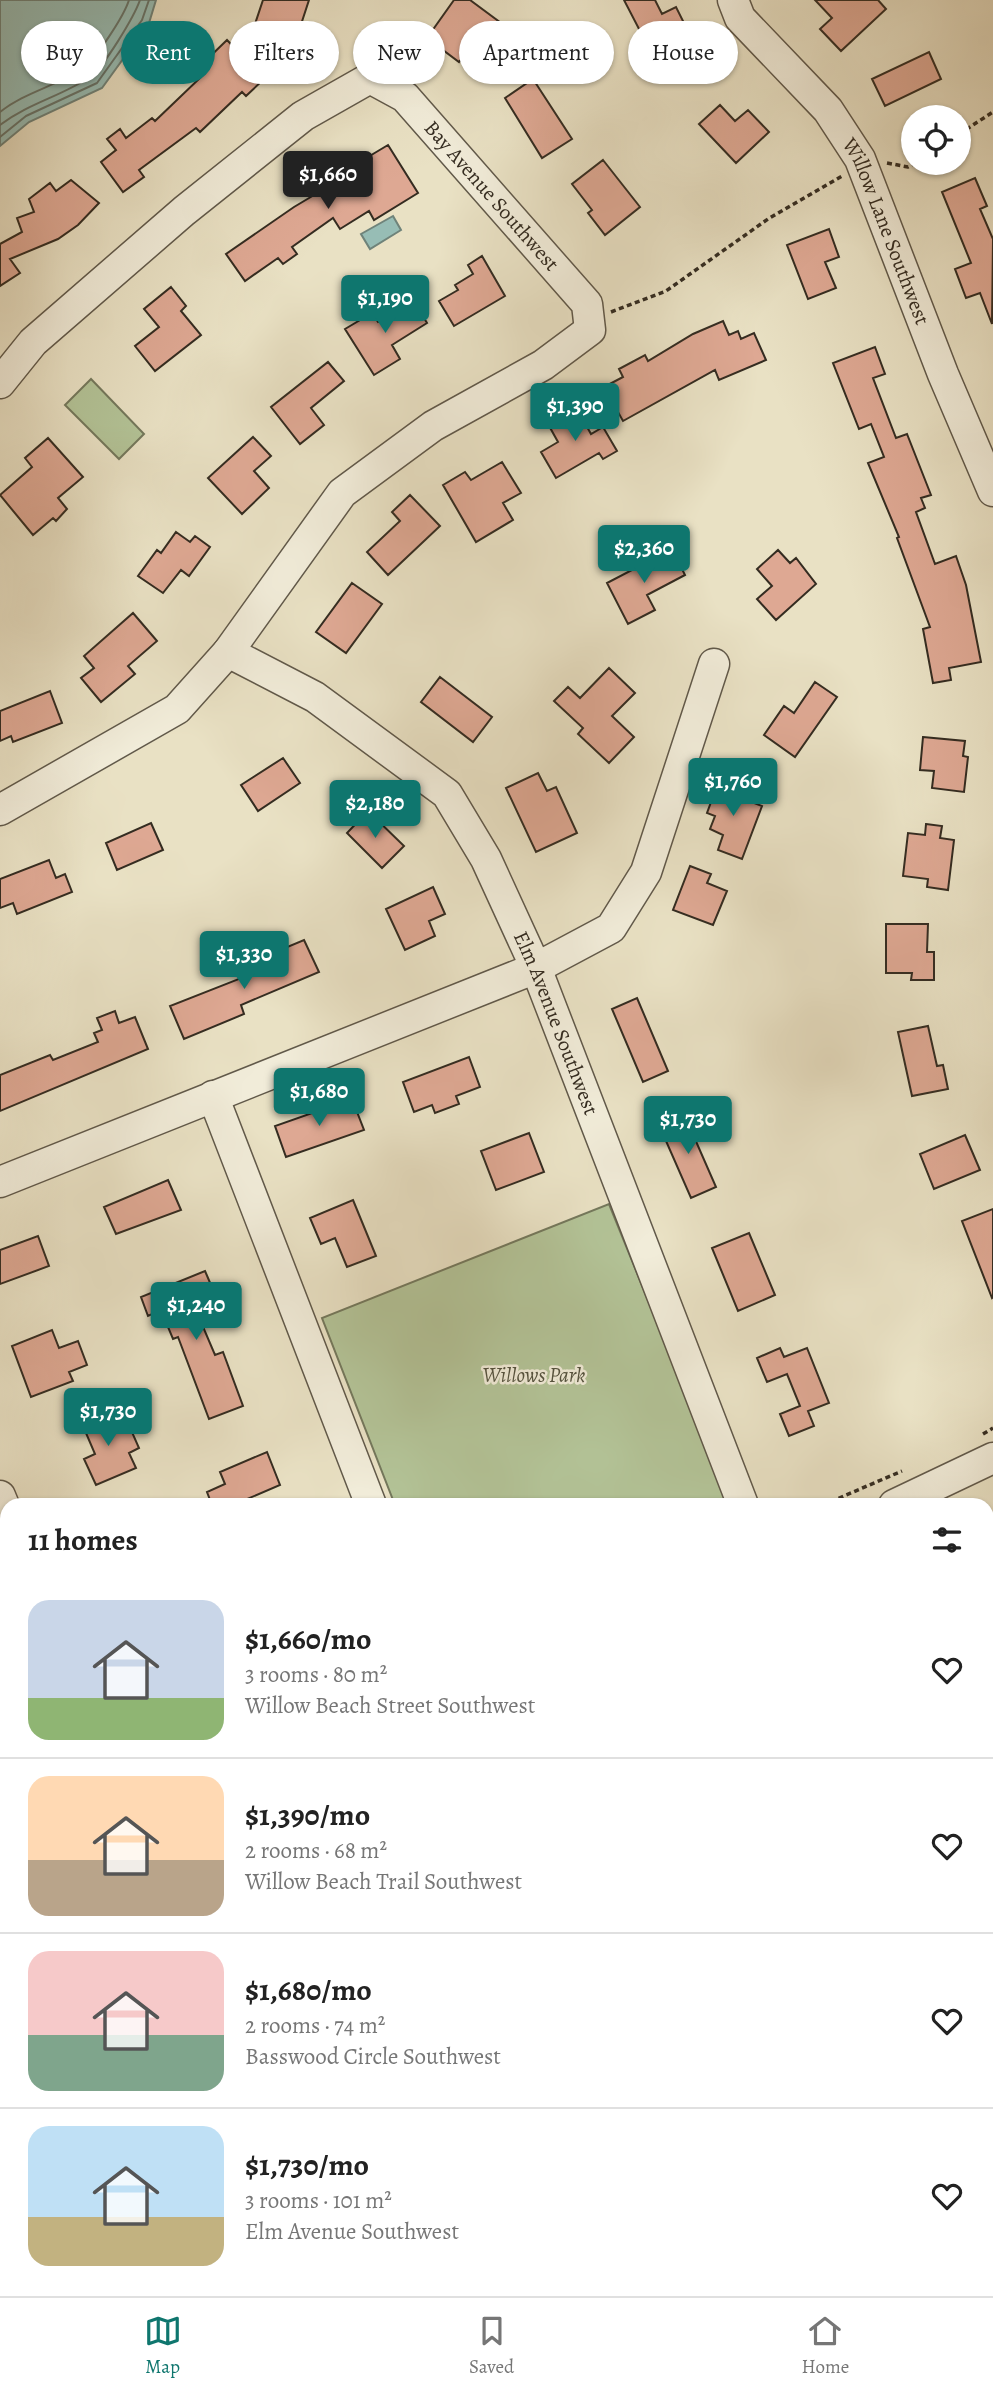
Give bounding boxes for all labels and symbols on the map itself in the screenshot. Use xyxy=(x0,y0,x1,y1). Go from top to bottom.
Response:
street label: Bay Avenue Southwest xyxy=(418,114,566,277)
street label: Willow Lane Southwest xyxy=(835,131,937,329)
pin: $1,660 xyxy=(271,152,385,211)
pin: $1,190 xyxy=(328,276,442,335)
pin: $1,390 xyxy=(518,384,632,443)
pin: $2,360 xyxy=(587,526,701,585)
pin: $1,760 xyxy=(676,758,790,818)
pin: $2,180 xyxy=(318,780,432,840)
street label: Elm Avenue Southwest xyxy=(507,926,605,1119)
pin: $1,330 xyxy=(187,932,301,991)
pin: $1,680 xyxy=(262,1068,376,1128)
pin: $1,730 xyxy=(631,1096,745,1156)
pin: $1,240 xyxy=(139,1282,253,1342)
park label: Willows Park xyxy=(483,1361,585,1389)
pin: $1,730 xyxy=(51,1388,165,1448)

